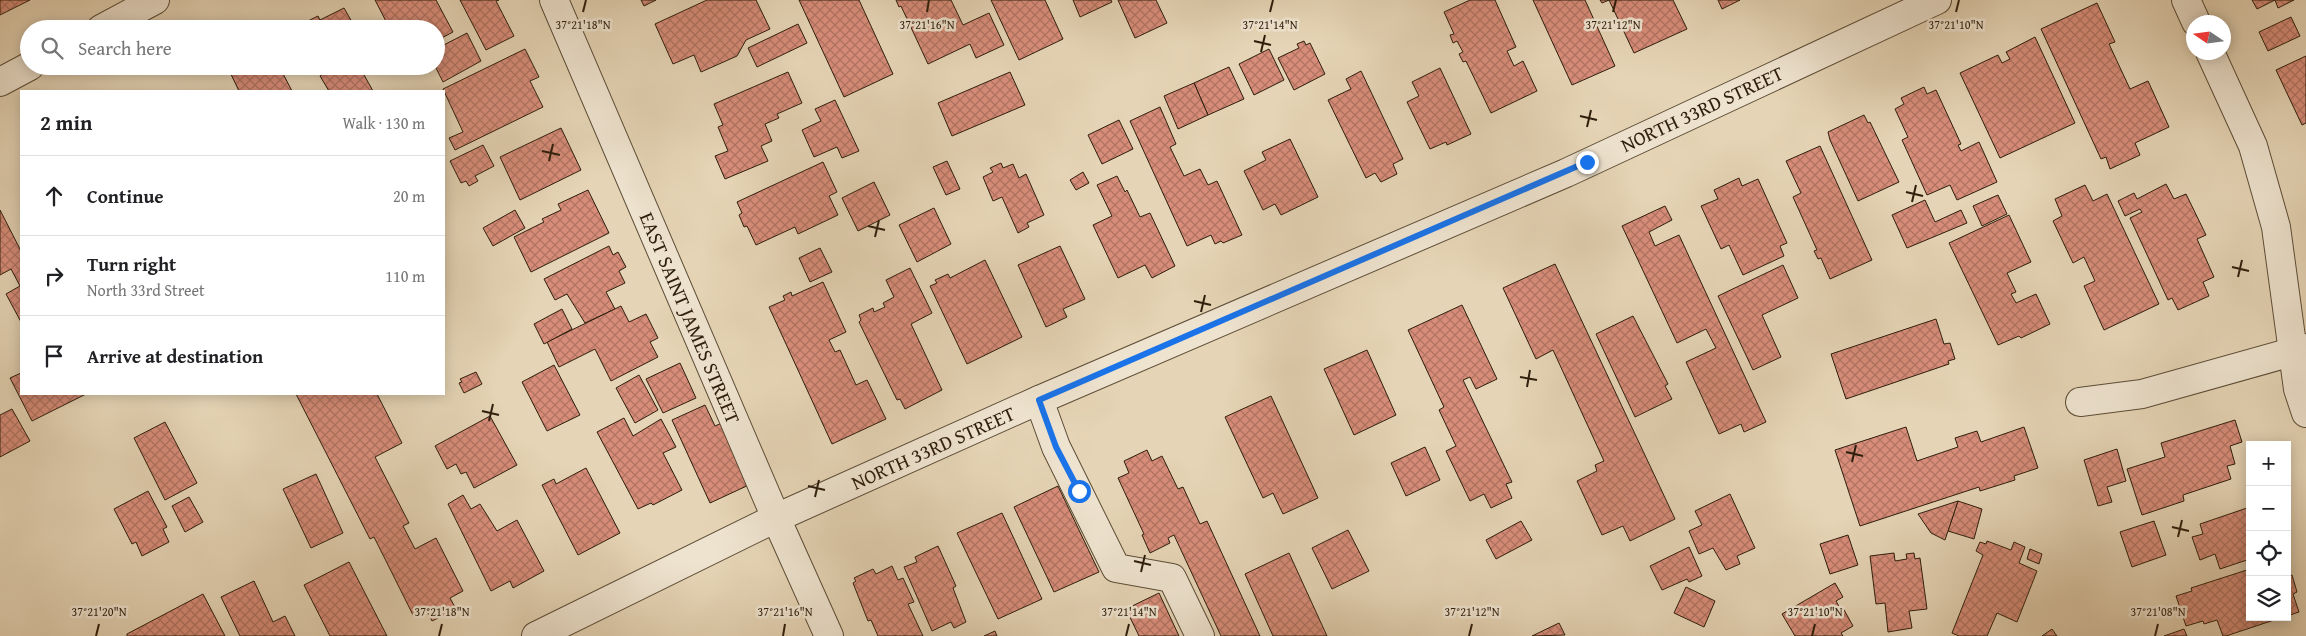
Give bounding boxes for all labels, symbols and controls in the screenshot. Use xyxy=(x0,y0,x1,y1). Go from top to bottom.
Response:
north arrow xyxy=(2186,15,2231,60)
text: 37°21'18"N xyxy=(555,16,611,33)
text: 37°21'16"N xyxy=(899,16,955,33)
text: 37°21'14"N xyxy=(1242,16,1298,33)
text: 37°21'12"N xyxy=(1585,16,1641,33)
text: 37°21'10"N xyxy=(1928,16,1984,33)
search box xyxy=(20,20,445,75)
icon: search xyxy=(38,34,66,62)
text: Search here xyxy=(78,34,172,62)
street label: NORTH 33RD STREET xyxy=(1616,58,1788,159)
text: 2 min xyxy=(40,107,92,138)
text: Walk · 130 m xyxy=(342,111,425,135)
route end xyxy=(1576,151,1599,174)
icon: ahead xyxy=(40,182,68,210)
text: Continue xyxy=(87,182,164,210)
text: 20 m xyxy=(393,184,425,208)
street label: EAST SAINT JAMES STREET xyxy=(633,207,748,428)
text: Turn right xyxy=(87,250,176,278)
icon: right xyxy=(40,262,68,290)
text: 110 m xyxy=(385,264,425,288)
text: North 33rd Street xyxy=(87,278,205,302)
icon: arrive xyxy=(40,342,68,370)
text: Arrive at destination xyxy=(87,342,263,370)
street label: NORTH 33RD STREET xyxy=(846,398,1019,497)
map controls xyxy=(2246,441,2291,621)
button: + xyxy=(2246,441,2291,486)
route start xyxy=(1068,480,1091,503)
button: − xyxy=(2246,486,2291,531)
button: locate xyxy=(2246,531,2291,576)
button: layers xyxy=(2246,576,2291,621)
text: 37°21'20"N xyxy=(71,603,127,620)
text: 37°21'18"N xyxy=(414,603,470,620)
text: 37°21'16"N xyxy=(757,603,813,620)
text: 37°21'14"N xyxy=(1101,603,1157,620)
text: 37°21'12"N xyxy=(1444,603,1500,620)
text: 37°21'10"N xyxy=(1787,603,1843,620)
text: 37°21'08"N xyxy=(2130,603,2186,620)

